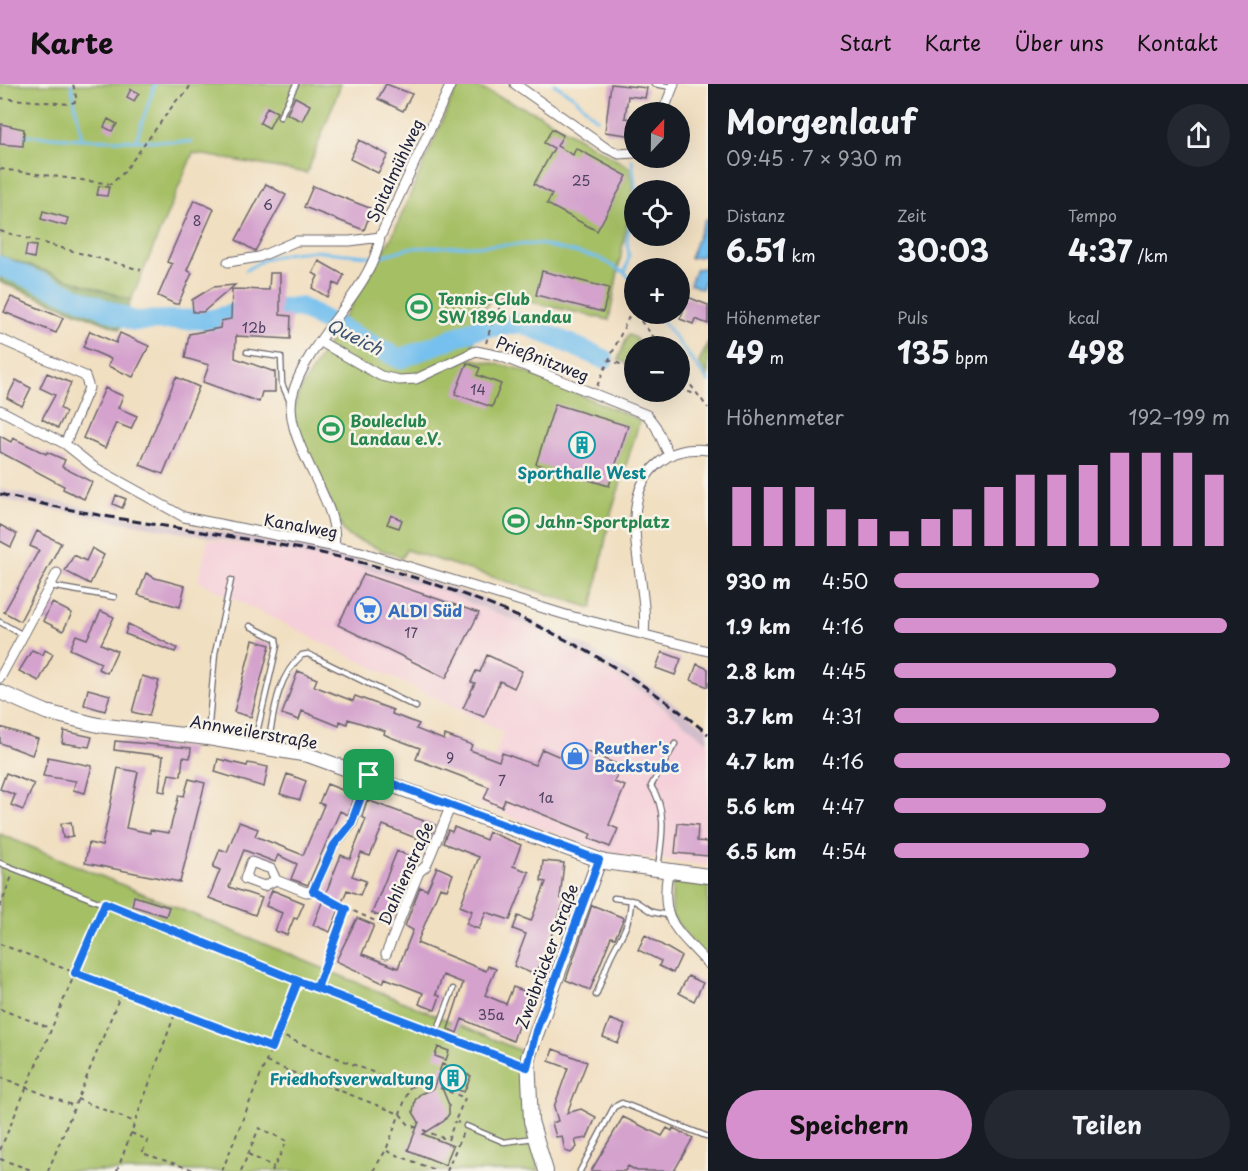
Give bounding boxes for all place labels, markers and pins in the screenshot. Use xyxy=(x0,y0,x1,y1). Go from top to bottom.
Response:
place label: Tennis-Club SW 1896 Landau xyxy=(438,286,572,328)
sports icon: Tennis-Club SW 1896 Landau xyxy=(404,292,434,322)
place label: Bouleclub Landau e.V. xyxy=(350,408,442,450)
sports icon: Bouleclub Landau e.V. xyxy=(316,414,346,444)
building icon: Sporthalle West xyxy=(567,430,597,460)
place label: Sporthalle West xyxy=(518,460,647,484)
sports icon: Jahn-Sportplatz xyxy=(501,506,531,536)
place label: Jahn-Sportplatz xyxy=(536,509,670,533)
supermarket icon: ALDI Süd xyxy=(353,595,383,625)
place label: ALDI Süd xyxy=(387,598,462,622)
place label: Reuther's Backstube xyxy=(594,735,680,777)
shop icon: Reuther's Backstube xyxy=(560,741,590,771)
pin xyxy=(343,749,394,800)
building icon: Friedhofsverwaltung xyxy=(438,1063,468,1093)
place label: Friedhofsverwaltung xyxy=(270,1066,434,1090)

